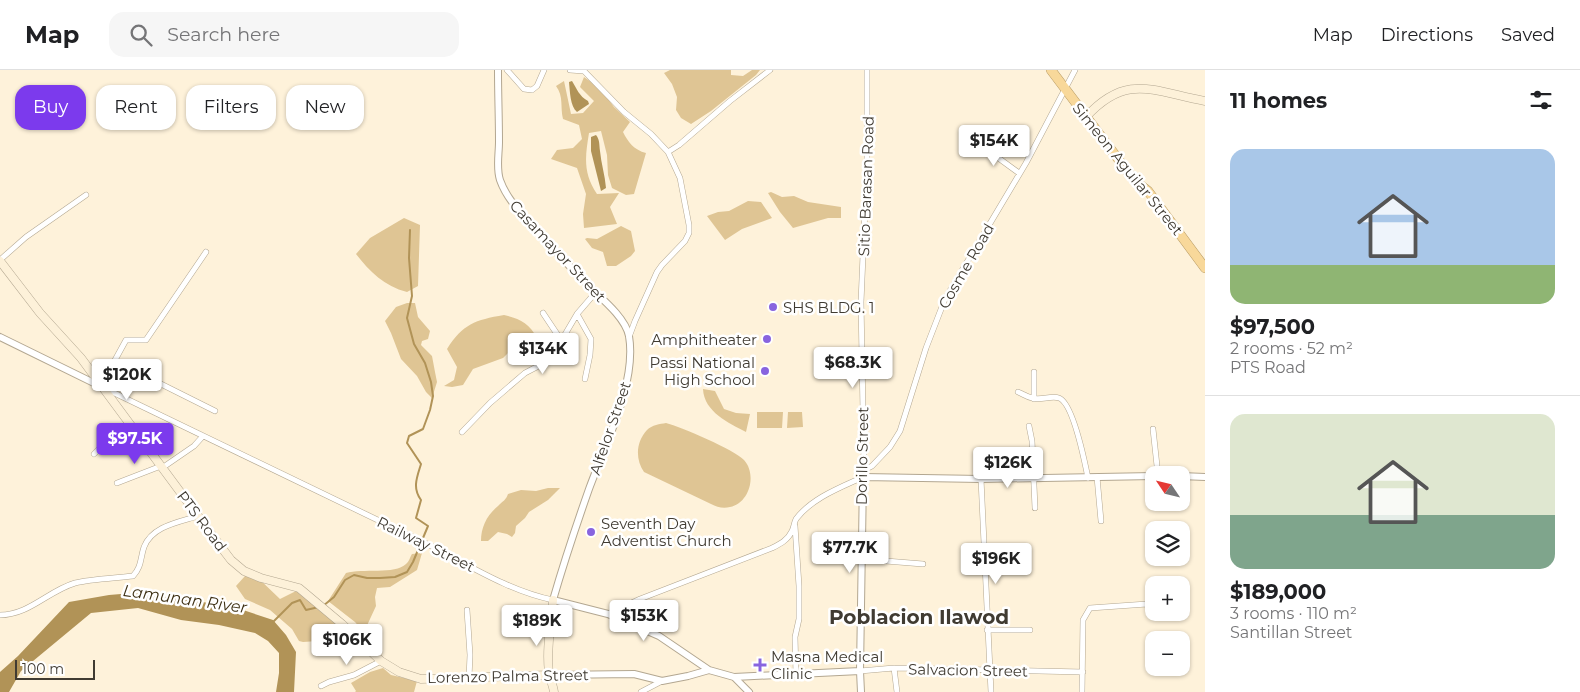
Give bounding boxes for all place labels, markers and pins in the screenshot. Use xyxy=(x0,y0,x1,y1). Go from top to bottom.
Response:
pin: $154K xyxy=(959,124,1029,167)
place label: SHS BLDG. 1 xyxy=(783,298,874,317)
marker: SHS BLDG. 1 xyxy=(767,301,779,313)
place label: Amphitheater xyxy=(651,330,757,349)
pin: $134K xyxy=(508,332,578,375)
marker: Amphitheater xyxy=(761,333,773,345)
pin: $68.3K xyxy=(812,346,894,389)
place label: Passi National High School xyxy=(649,353,755,389)
pin: $120K xyxy=(92,358,162,401)
marker: Passi National High School xyxy=(759,365,771,377)
pin: $97.5K xyxy=(94,422,176,465)
pin: $126K xyxy=(973,446,1043,489)
place label: Seventh Day Adventist Church xyxy=(601,514,732,550)
marker: Seventh Day Adventist Church xyxy=(585,526,597,538)
pin: $77.7K xyxy=(809,532,891,574)
pin: $196K xyxy=(961,542,1031,585)
pin: $153K xyxy=(609,600,679,642)
pin: $189K xyxy=(502,604,572,647)
pin: $106K xyxy=(312,624,382,666)
place label: Masna Medical Clinic xyxy=(771,647,883,683)
marker: Masna Medical Clinic xyxy=(753,658,767,672)

